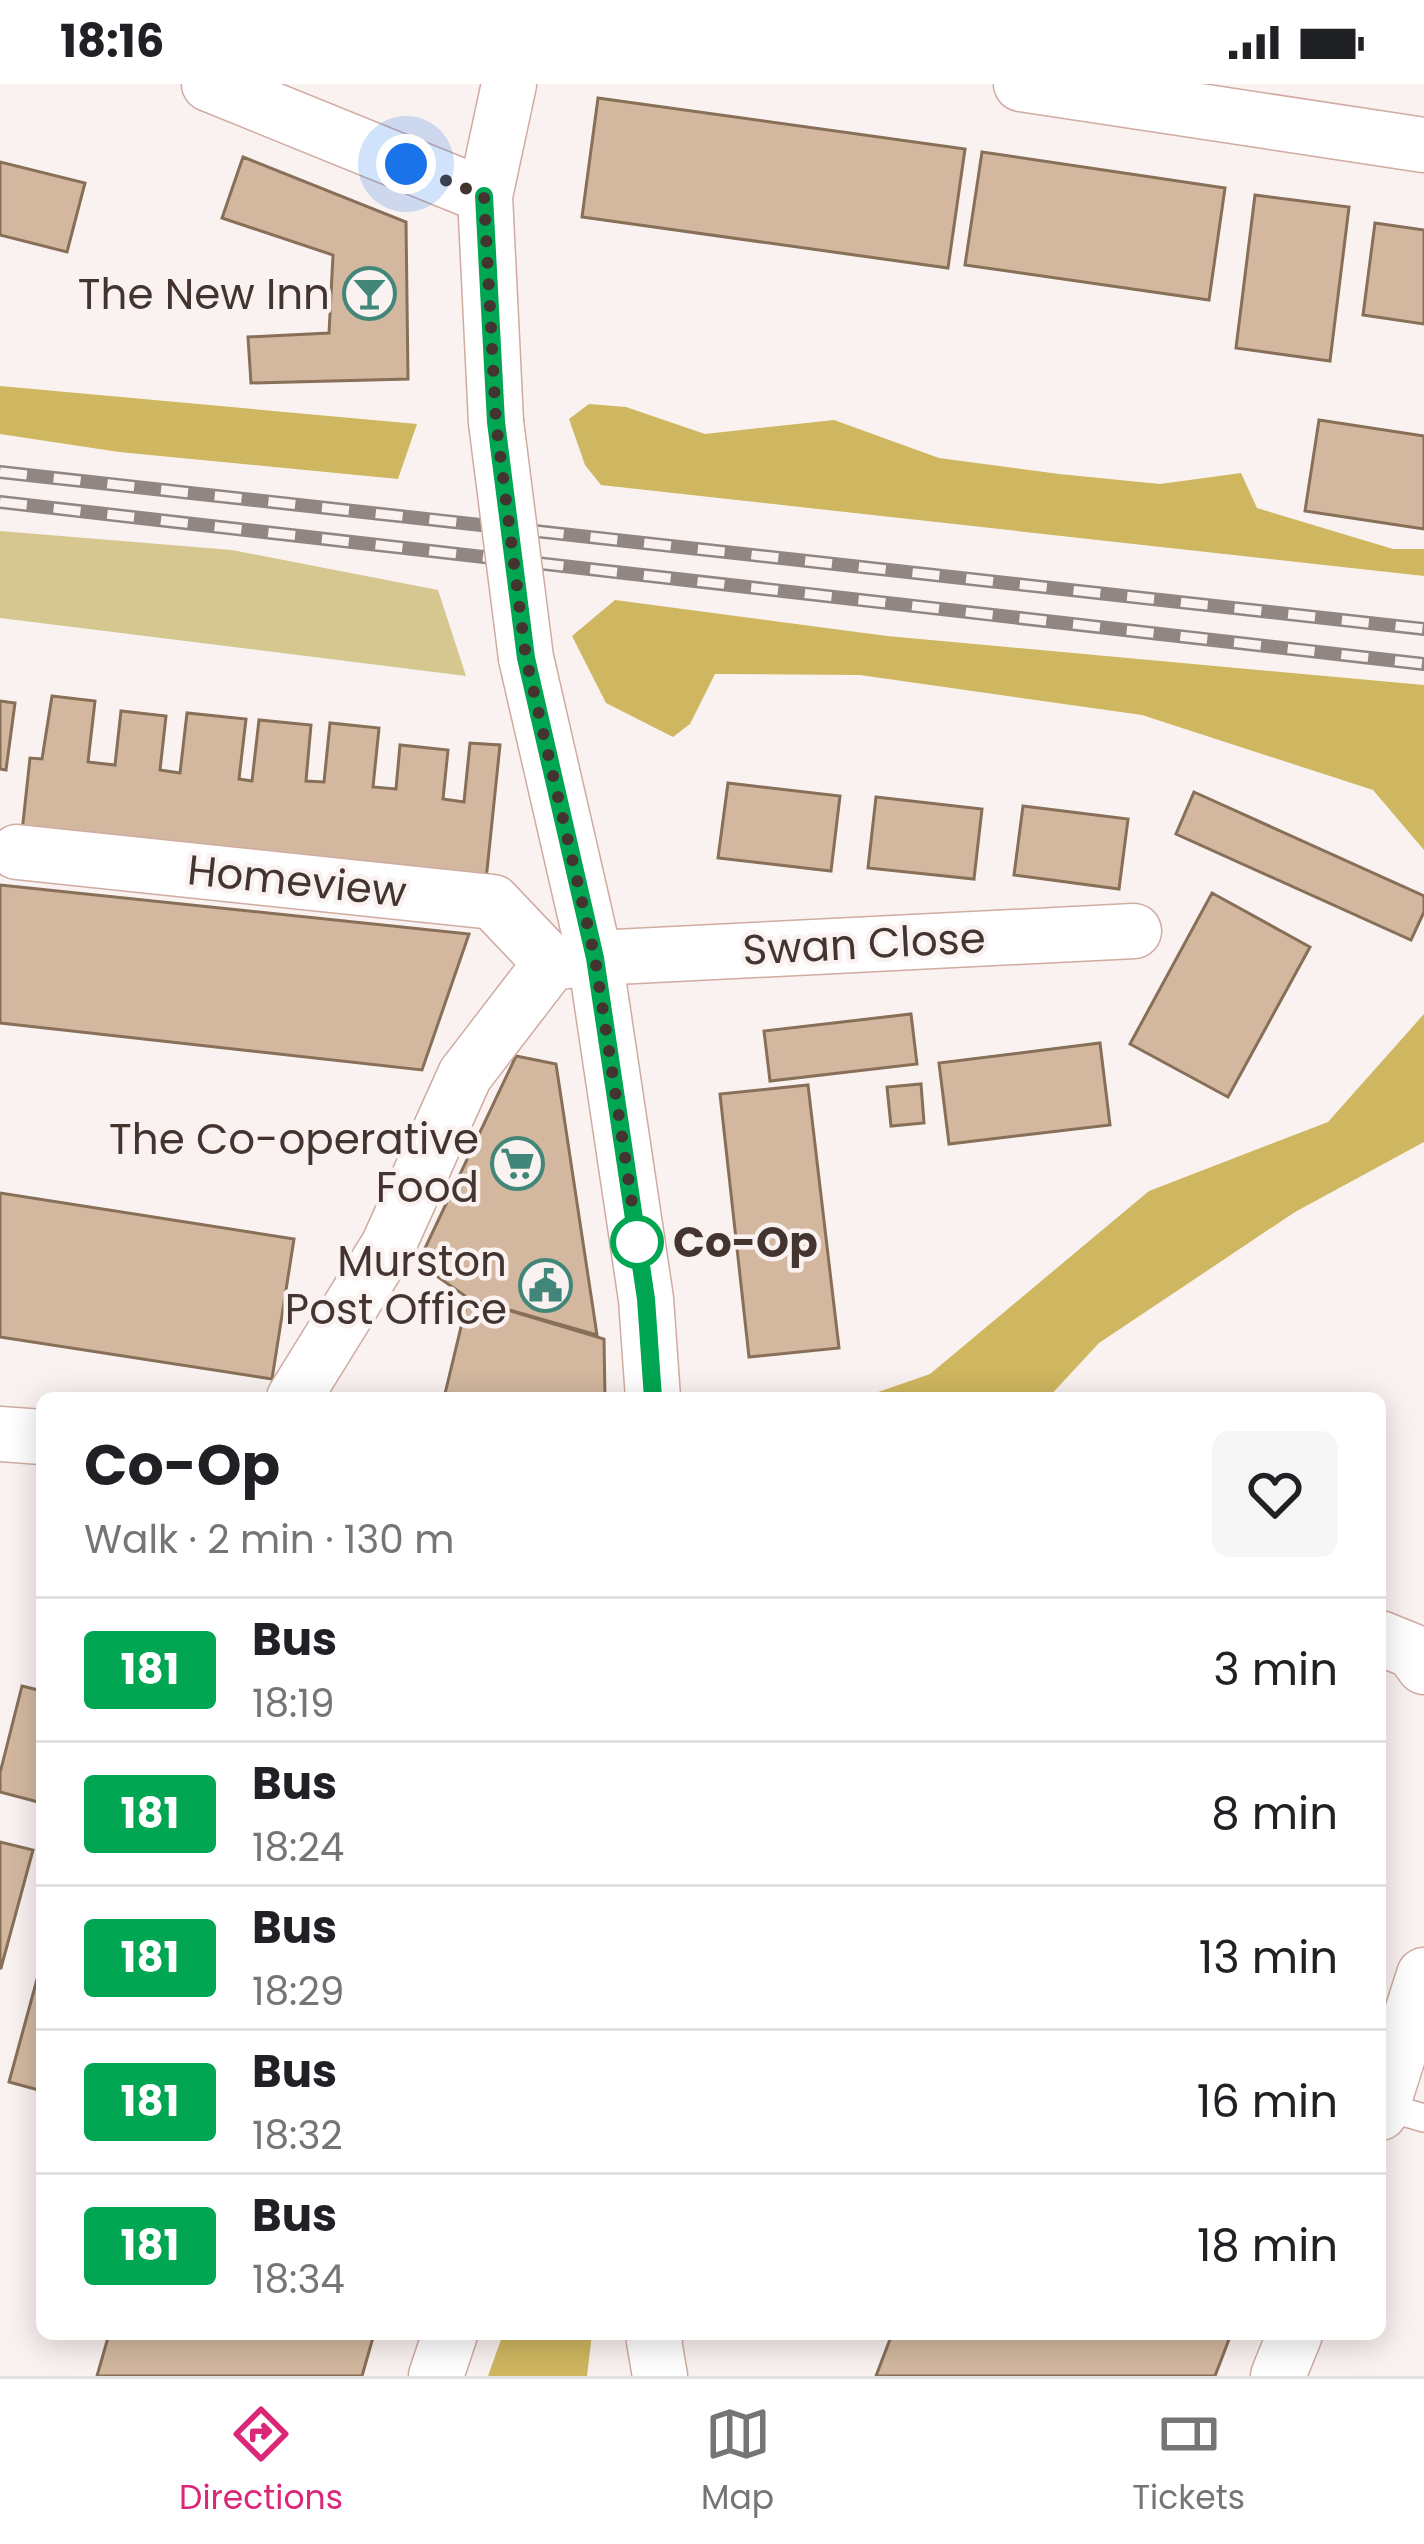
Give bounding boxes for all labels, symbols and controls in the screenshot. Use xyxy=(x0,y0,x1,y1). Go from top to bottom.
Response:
text: 18:16 xyxy=(60,10,164,73)
your location xyxy=(376,134,436,194)
place label: The New Inn xyxy=(78,265,330,324)
bar icon: The New Inn xyxy=(341,266,397,322)
street label: Homeview xyxy=(185,840,409,922)
street label: Swan Close xyxy=(741,908,987,980)
place label: The Co-operative Food xyxy=(109,1110,479,1217)
supermarket icon: The Co-operative Food xyxy=(490,1135,546,1191)
place label: Co-Op xyxy=(673,1213,818,1272)
marker: Co-Op xyxy=(612,1217,662,1267)
place label: Murston Post Office xyxy=(285,1232,507,1339)
public building icon: Murston Post Office xyxy=(518,1257,574,1313)
text: Co-Op xyxy=(84,1425,280,1505)
button: heart xyxy=(1212,1431,1338,1557)
text: Walk · 2 min · 130 m xyxy=(84,1512,454,1567)
text: Bus xyxy=(252,1608,337,1671)
text: 3 min xyxy=(1213,1638,1338,1701)
text: 181 xyxy=(121,1640,179,1699)
text: 18:19 xyxy=(252,1676,334,1731)
text: Bus xyxy=(252,1752,337,1815)
text: 8 min xyxy=(1211,1782,1338,1845)
text: 181 xyxy=(121,1784,179,1843)
text: 18:24 xyxy=(252,1820,344,1875)
text: Bus xyxy=(252,1896,337,1959)
text: 13 min xyxy=(1199,1926,1338,1989)
text: 181 xyxy=(121,1928,179,1987)
text: 18:29 xyxy=(252,1964,344,2019)
text: Bus xyxy=(252,2040,337,2103)
text: 16 min xyxy=(1197,2070,1338,2133)
text: 181 xyxy=(121,2072,179,2131)
text: 18:32 xyxy=(252,2108,343,2163)
text: Bus xyxy=(252,2184,337,2247)
text: 18 min xyxy=(1197,2214,1338,2277)
text: 181 xyxy=(121,2216,179,2275)
text: 18:34 xyxy=(252,2252,345,2307)
tab: Directions xyxy=(179,2401,343,2523)
tab: Map xyxy=(701,2401,774,2523)
tab: Tickets xyxy=(1132,2401,1245,2523)

